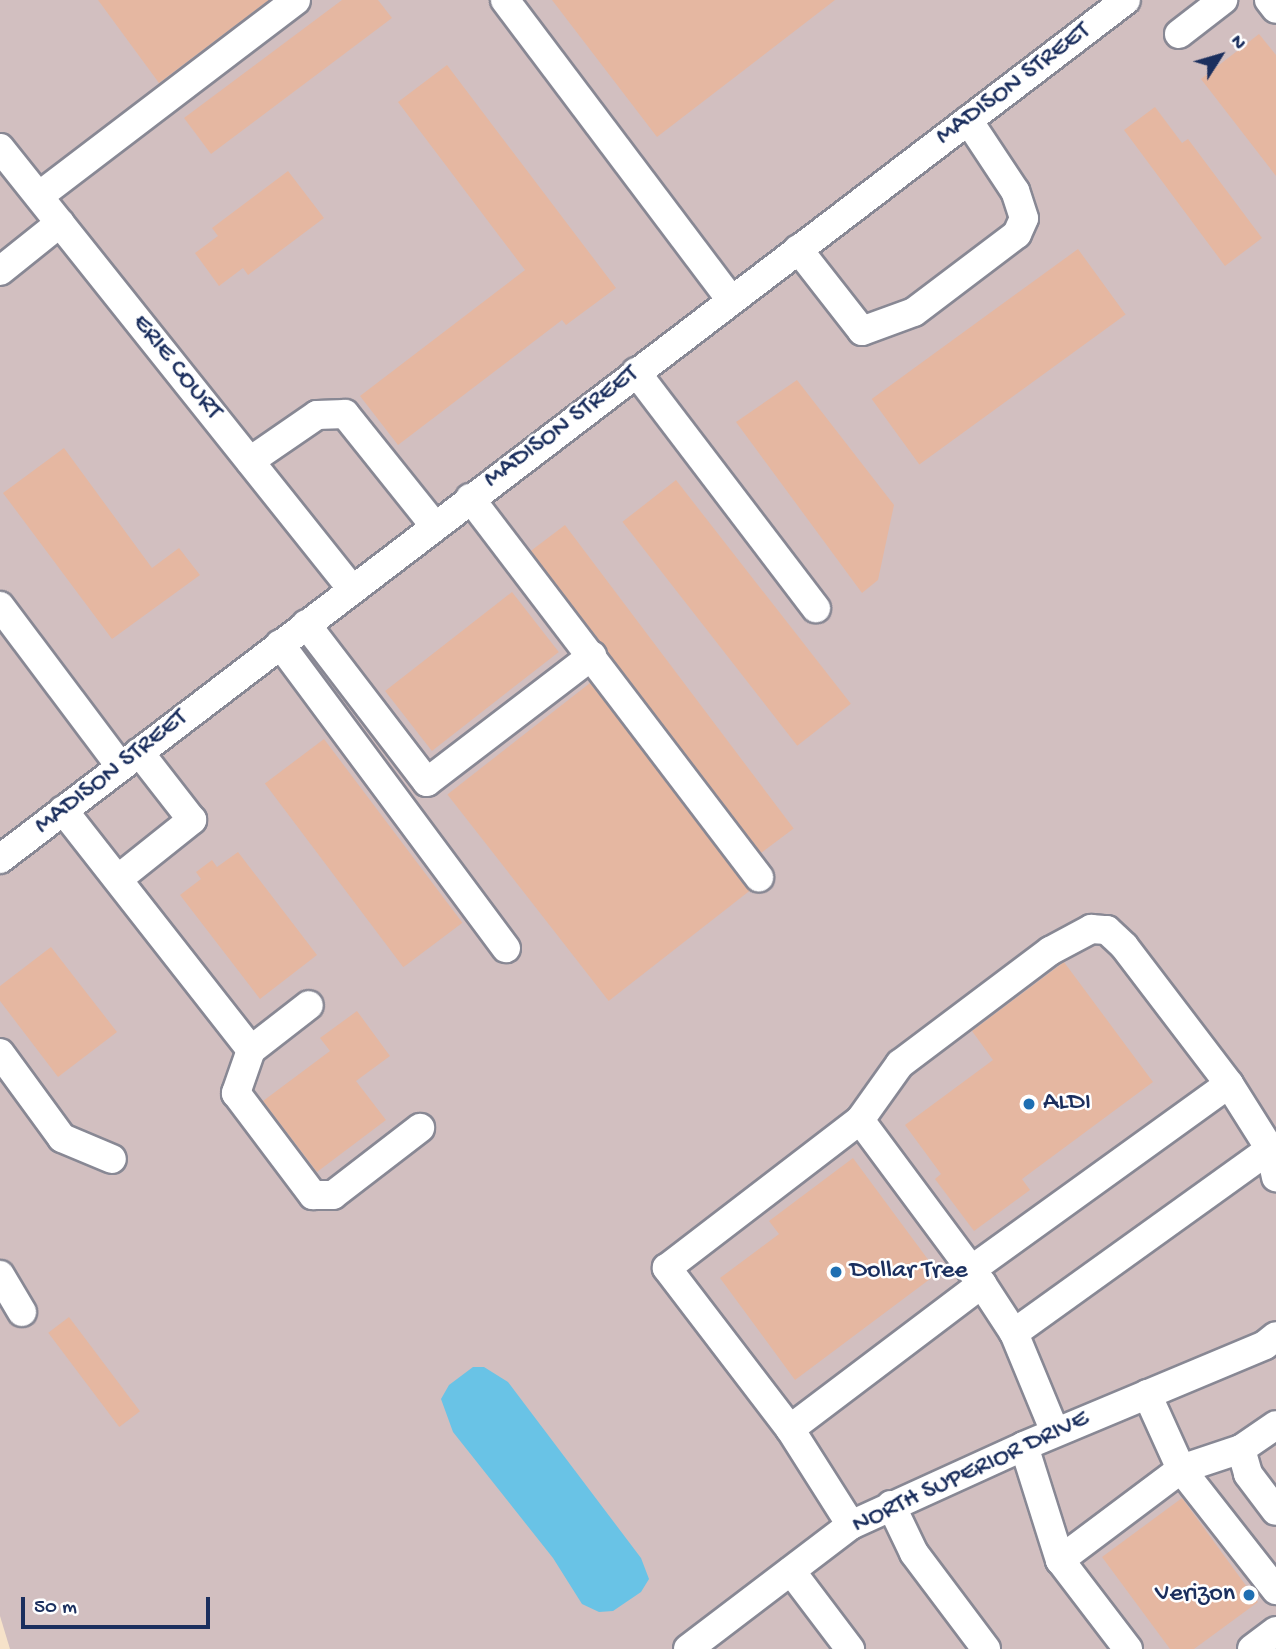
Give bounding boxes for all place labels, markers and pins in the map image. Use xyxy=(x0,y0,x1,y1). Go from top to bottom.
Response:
place label: ALDI xyxy=(1043,1088,1091,1120)
marker: ALDI xyxy=(1021,1096,1037,1112)
place label: Dollar Tree xyxy=(850,1256,968,1288)
marker: Dollar Tree xyxy=(828,1264,844,1280)
place label: Verizon xyxy=(1155,1579,1235,1611)
marker: Verizon xyxy=(1241,1587,1257,1603)

